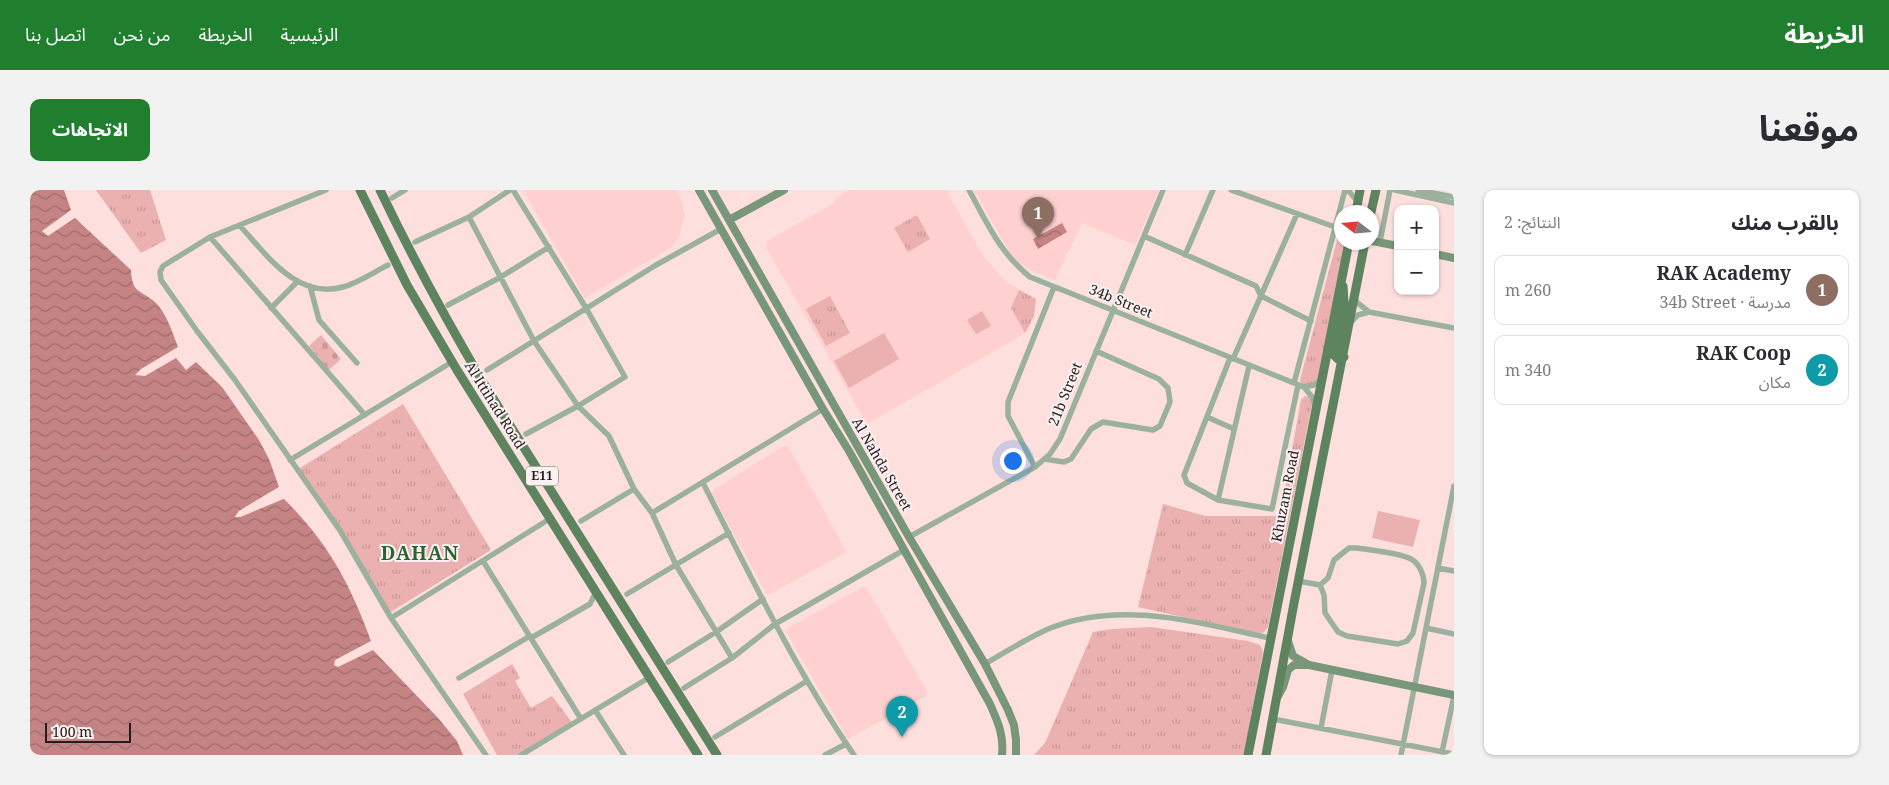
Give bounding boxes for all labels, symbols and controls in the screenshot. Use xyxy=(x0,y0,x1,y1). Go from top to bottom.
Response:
text: الخريطة xyxy=(1784,17,1864,50)
text: اتصل بنا xyxy=(25,22,86,46)
text: من نحن xyxy=(114,22,171,46)
text: الخريطة xyxy=(199,22,252,46)
text: الرئيسية xyxy=(280,22,338,46)
button: الاتجاهات xyxy=(30,99,150,161)
text: موقعنا xyxy=(1759,104,1859,151)
pin: 1 xyxy=(1022,197,1054,238)
north arrow xyxy=(1334,205,1379,250)
map controls xyxy=(1394,205,1439,295)
button: + xyxy=(1394,205,1439,250)
text: بالقرب منك xyxy=(1731,208,1839,236)
text: النتائج: 2 xyxy=(1504,211,1560,233)
button: − xyxy=(1394,250,1439,295)
text: RAK Academy xyxy=(1656,260,1791,286)
street label: 34b Street xyxy=(1087,279,1156,322)
text: 260 m xyxy=(1505,279,1551,301)
text: 1 xyxy=(1817,279,1827,301)
text: مدرسة · 34b Street xyxy=(1660,291,1791,313)
text: RAK Coop xyxy=(1696,340,1791,366)
street label: Al Ittihad Road xyxy=(461,357,530,453)
street label: 21b Street xyxy=(1043,359,1086,428)
text: 340 m xyxy=(1505,359,1551,381)
text: 2 xyxy=(1817,359,1827,381)
text: مكان xyxy=(1759,371,1791,393)
street label: Al Nahda Street xyxy=(848,414,917,514)
your location xyxy=(1000,448,1026,474)
street label: Khuzam Road xyxy=(1266,448,1303,543)
road number: E11 xyxy=(526,466,558,486)
district label: DAHAN xyxy=(381,540,459,566)
pin: 2 xyxy=(886,696,918,737)
scale bar xyxy=(45,720,131,743)
text: 100 m xyxy=(52,722,92,741)

